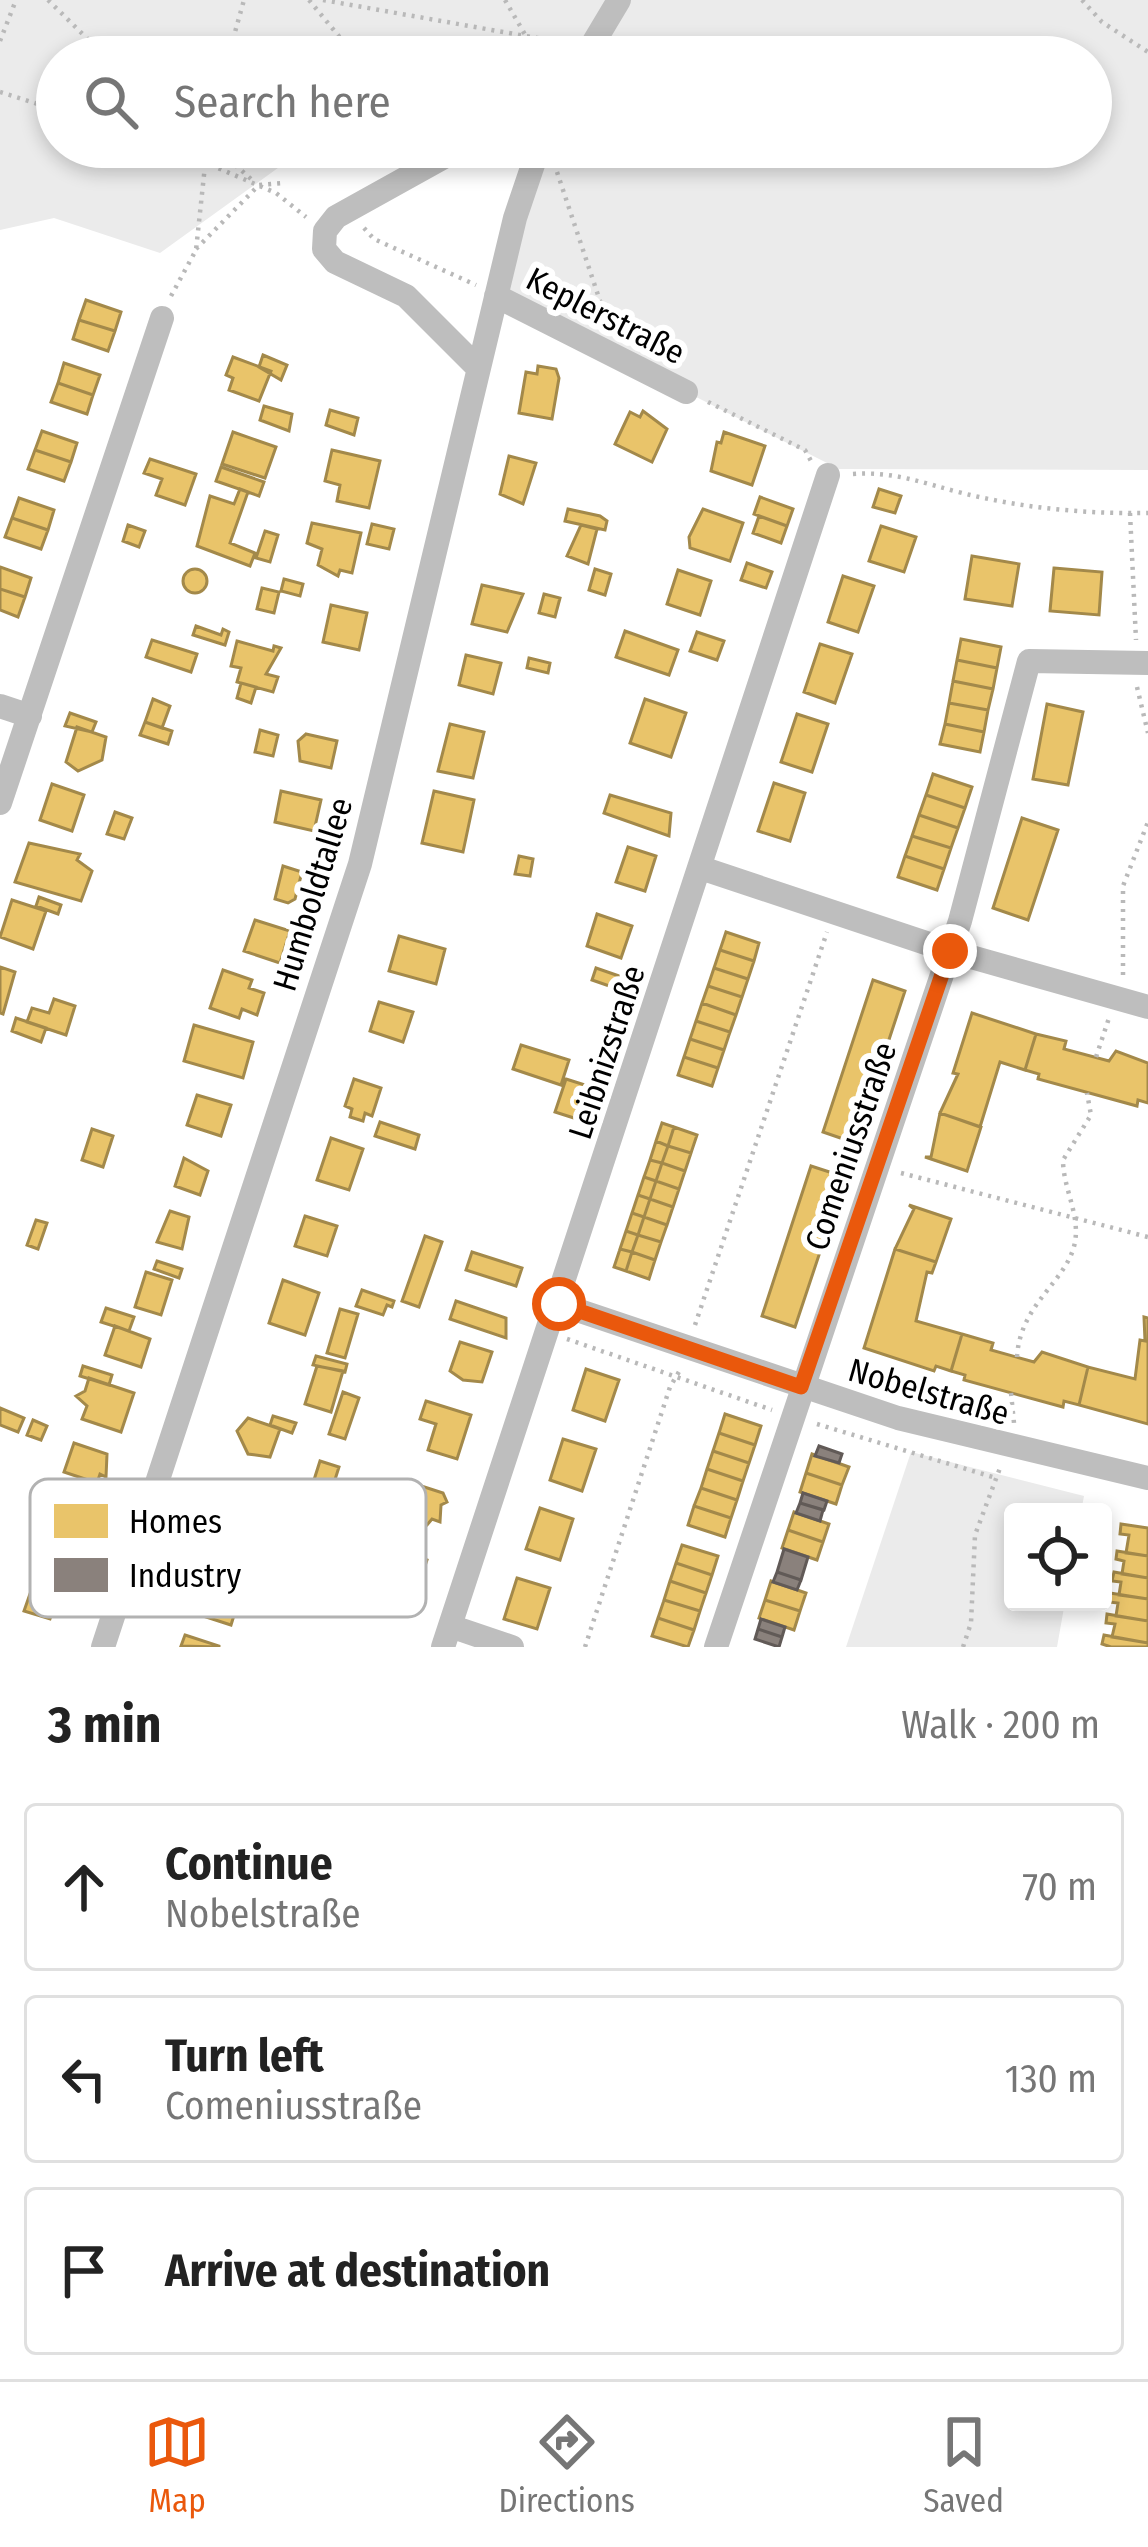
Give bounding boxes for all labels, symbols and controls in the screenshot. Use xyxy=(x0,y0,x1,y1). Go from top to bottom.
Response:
search box xyxy=(36,36,1112,168)
icon: search xyxy=(78,69,144,135)
text: Search here xyxy=(174,75,391,129)
street label: Keplerstraße xyxy=(520,259,691,373)
street label: Humboldtallee xyxy=(265,793,361,996)
route end xyxy=(923,924,977,978)
street label: Leibnizstraße xyxy=(560,960,654,1144)
street label: Comeniusstraße xyxy=(797,1037,905,1256)
route start xyxy=(532,1277,586,1331)
street label: Nobelstraße xyxy=(844,1350,1014,1434)
legend xyxy=(30,1479,426,1617)
text: Homes xyxy=(129,1502,222,1542)
map controls xyxy=(1004,1503,1112,1611)
button: locate xyxy=(1004,1503,1112,1611)
text: Industry xyxy=(129,1556,241,1596)
text: 3 min xyxy=(48,1694,162,1756)
text: Walk · 200 m xyxy=(901,1702,1100,1748)
text: Continue xyxy=(165,1837,333,1891)
icon: ahead xyxy=(51,1854,117,1920)
text: 70 m xyxy=(1022,1864,1097,1910)
text: Nobelstraße xyxy=(165,1891,361,1937)
text: Turn left xyxy=(165,2029,324,2083)
icon: left xyxy=(51,2046,117,2112)
text: 130 m xyxy=(1005,2056,1097,2102)
text: Comeniusstraße xyxy=(165,2083,422,2129)
icon: arrive xyxy=(51,2238,117,2304)
text: Arrive at destination xyxy=(165,2244,550,2298)
tab: Map xyxy=(144,2409,210,2521)
tab: Directions xyxy=(498,2409,635,2521)
tab: Saved xyxy=(923,2409,1004,2521)

